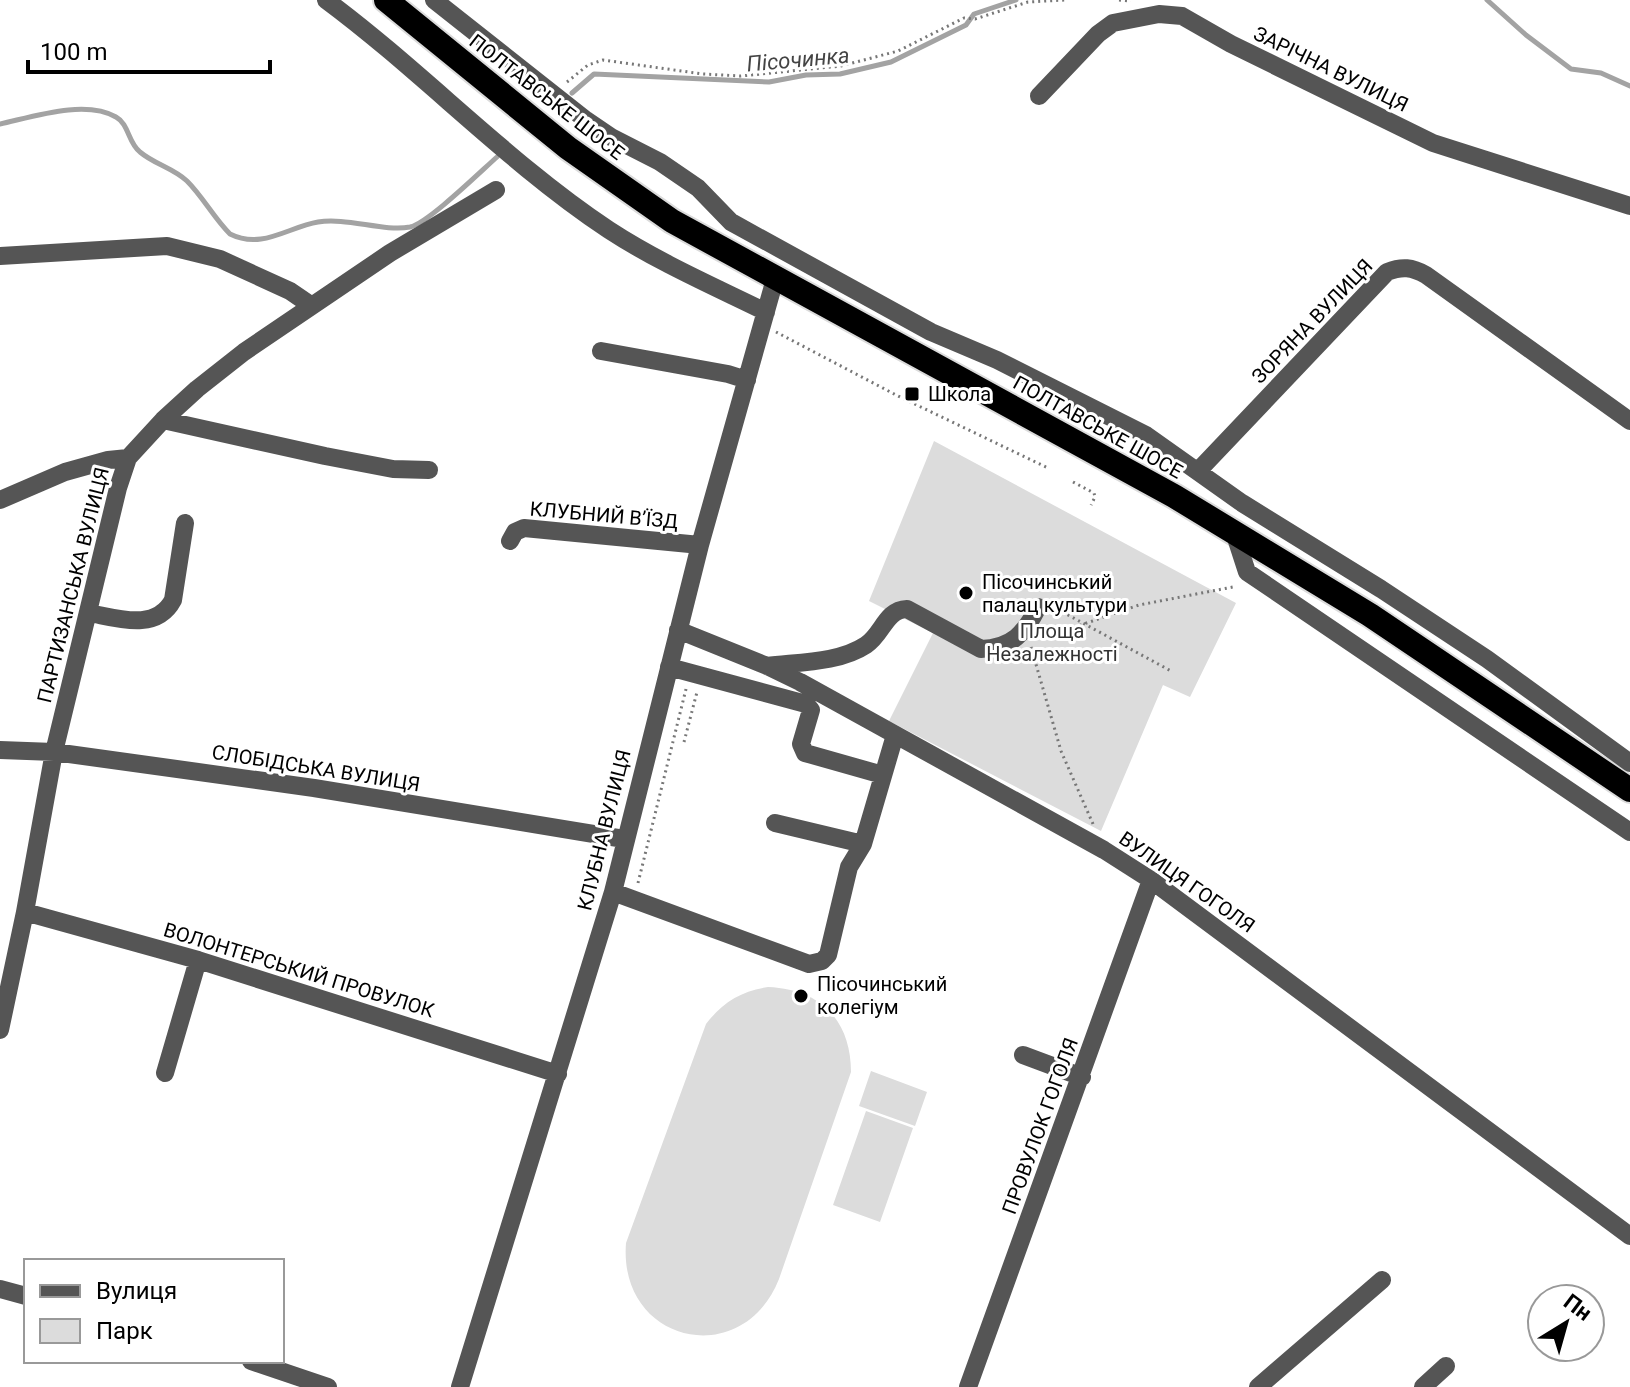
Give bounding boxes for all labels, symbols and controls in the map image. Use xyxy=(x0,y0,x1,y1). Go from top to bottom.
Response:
street label: ЗАРІЧНА ВУЛИЦЯ xyxy=(1250,21,1412,117)
scale bar xyxy=(28,24,270,74)
street label: ПОЛТАВСЬКЕ ШОСЕ xyxy=(465,29,629,165)
text: 100 m xyxy=(40,38,107,66)
water label: Пісочинка xyxy=(746,43,851,76)
street label: ЗОРЯНА ВУЛИЦЯ xyxy=(1247,254,1377,388)
street label: ПОЛТАВСЬКЕ ШОСЕ xyxy=(1009,370,1187,484)
place label: Школа xyxy=(928,382,991,406)
marker: Школа xyxy=(903,385,921,403)
street label: ПАРТИЗАНСЬКА ВУЛИЦЯ xyxy=(32,465,114,705)
street label: КЛУБНИЙ В’ЇЗД xyxy=(529,497,679,533)
place label: Пісочинський палац культури xyxy=(982,570,1127,617)
marker: Пісочинський палац культури xyxy=(957,584,975,602)
park label: Площа Незалежності xyxy=(986,619,1118,666)
street label: СЛОБІДСЬКА ВУЛИЦЯ xyxy=(210,740,422,796)
street label: КЛУБНА ВУЛИЦЯ xyxy=(572,747,636,913)
street label: ВУЛИЦЯ ГОГОЛЯ xyxy=(1115,826,1259,938)
street label: ВОЛОНТЕРСЬКИЙ ПРОВУЛОК xyxy=(161,917,437,1023)
place label: Пісочинський колегіум xyxy=(817,972,947,1019)
marker: Пісочинський колегіум xyxy=(792,987,810,1005)
street label: ПРОВУЛОК ГОГОЛЯ xyxy=(997,1035,1083,1217)
legend xyxy=(24,1259,284,1363)
text: Вулиця xyxy=(96,1277,177,1305)
north arrow xyxy=(1526,1283,1606,1363)
text: Пн xyxy=(1559,1289,1596,1326)
text: Парк xyxy=(96,1317,153,1345)

